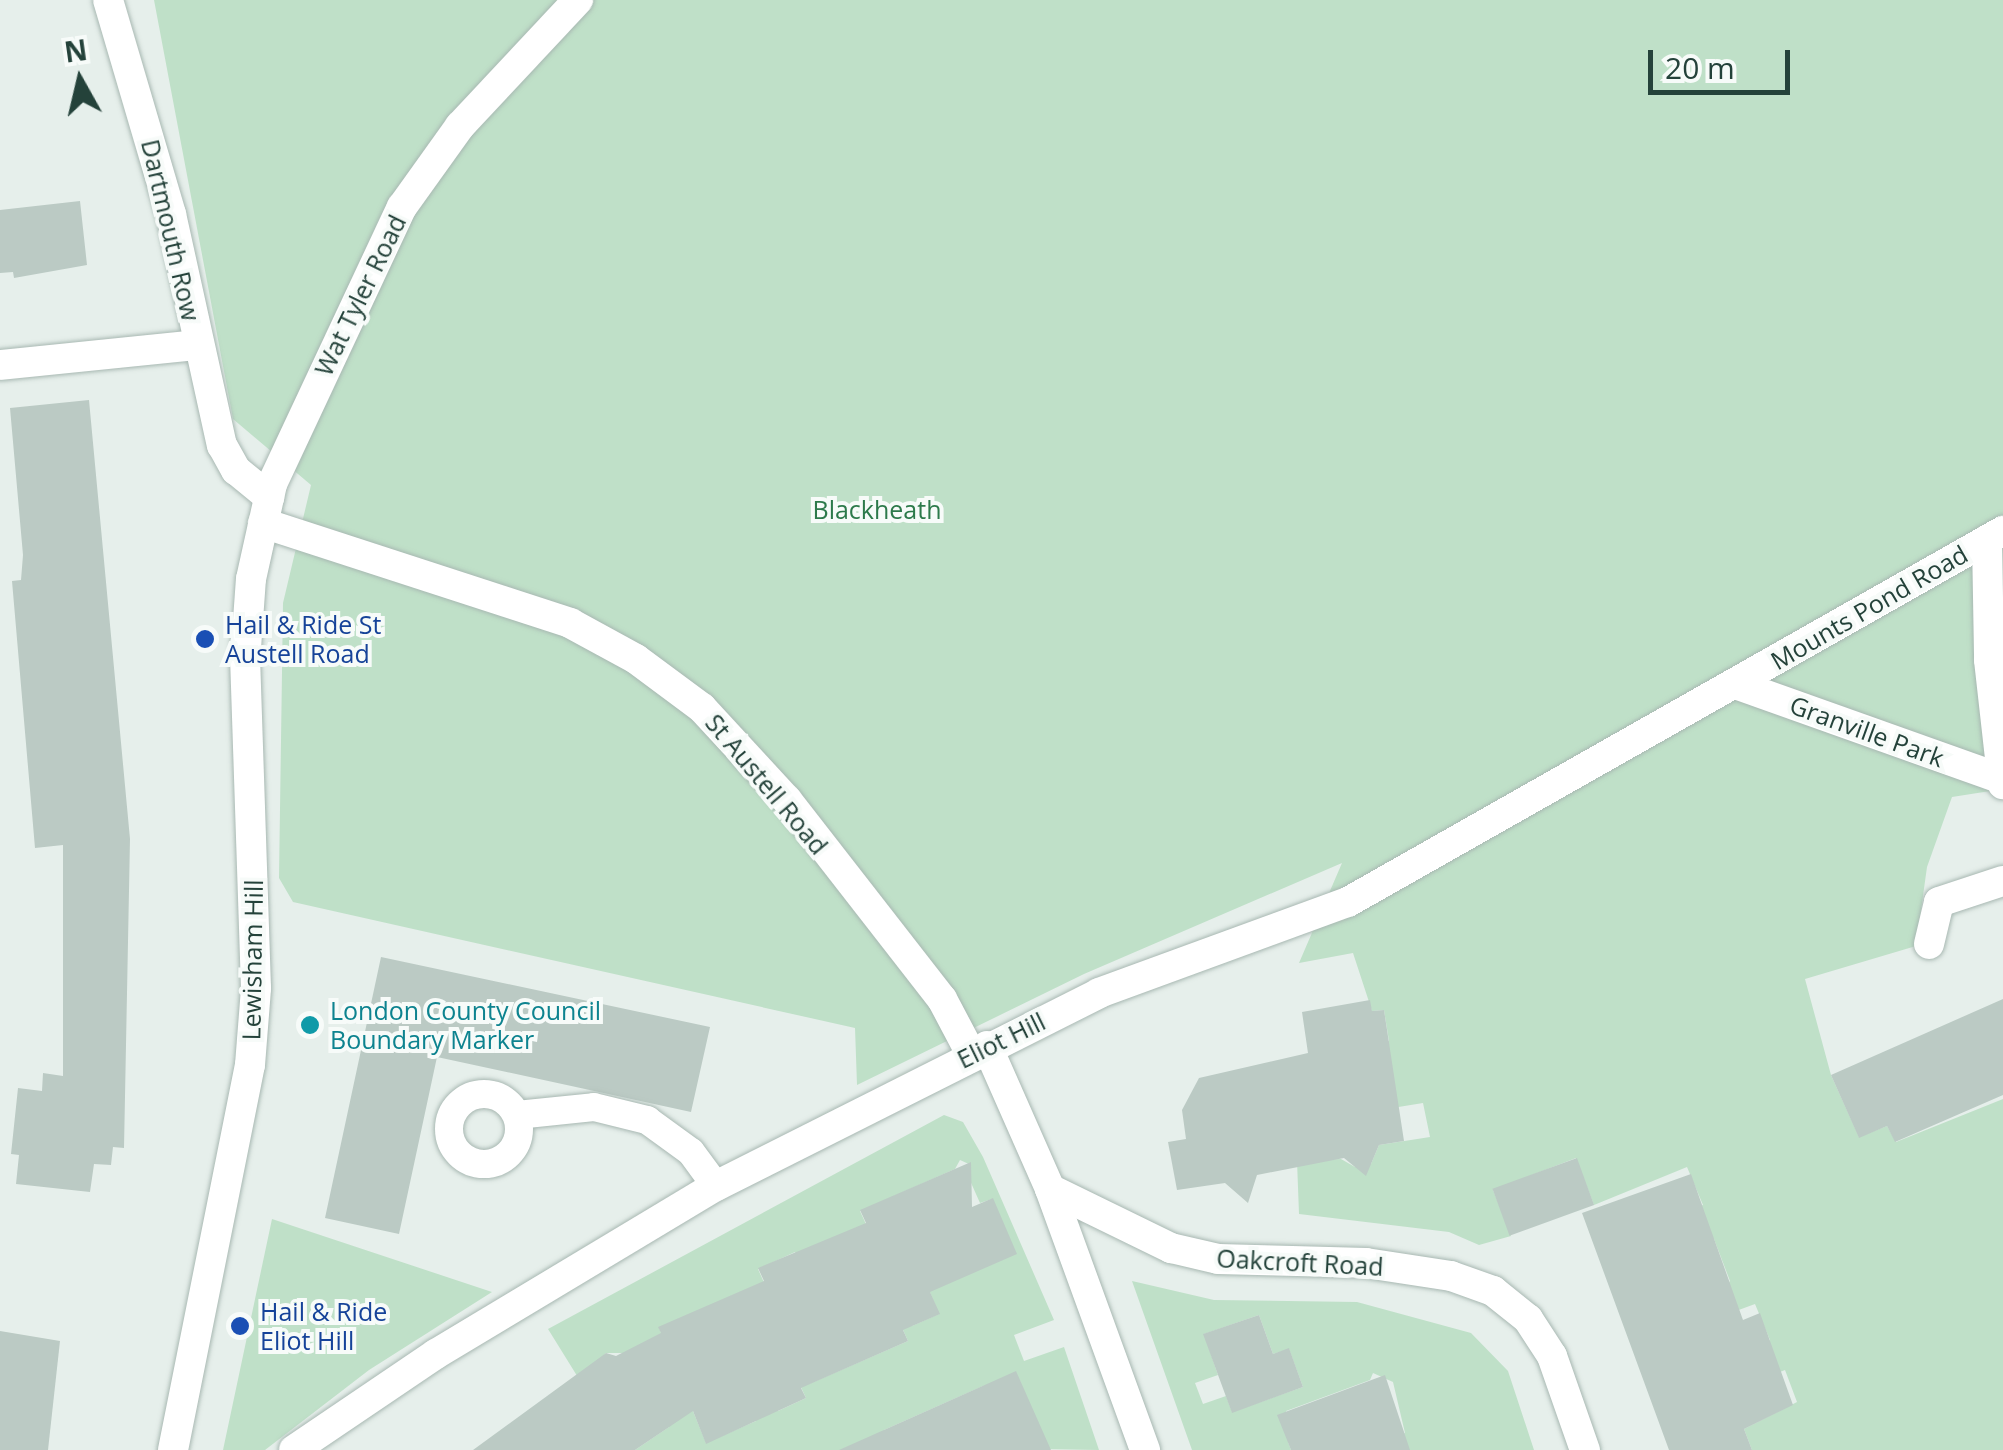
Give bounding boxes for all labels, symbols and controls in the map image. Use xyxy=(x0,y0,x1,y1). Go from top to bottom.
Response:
north arrow xyxy=(30,30,130,130)
text: N xyxy=(62,30,90,71)
scale bar xyxy=(1653,30,1796,92)
text: 20 m xyxy=(1665,47,1735,88)
street label: Dartmouth Row xyxy=(136,136,206,324)
street label: Wat Tyler Road xyxy=(308,210,412,380)
park label: Blackheath xyxy=(813,494,941,524)
street label: Mounts Pond Road xyxy=(1765,538,1973,676)
place label: Hail & Ride St Austell Road xyxy=(225,610,381,669)
marker: Hail & Ride St Austell Road xyxy=(194,628,216,650)
street label: Granville Park xyxy=(1786,689,1948,773)
street label: St Austell Road xyxy=(700,708,834,860)
street label: Lewisham Hill xyxy=(236,879,268,1041)
place label: London County Council Boundary Marker xyxy=(330,996,601,1055)
street label: Eliot Hill xyxy=(952,1006,1050,1074)
marker: London County Council Boundary Marker xyxy=(299,1014,321,1036)
street label: Oakcroft Road xyxy=(1216,1243,1384,1281)
place label: Hail & Ride Eliot Hill xyxy=(260,1297,387,1356)
marker: Hail & Ride Eliot Hill xyxy=(229,1315,251,1337)

